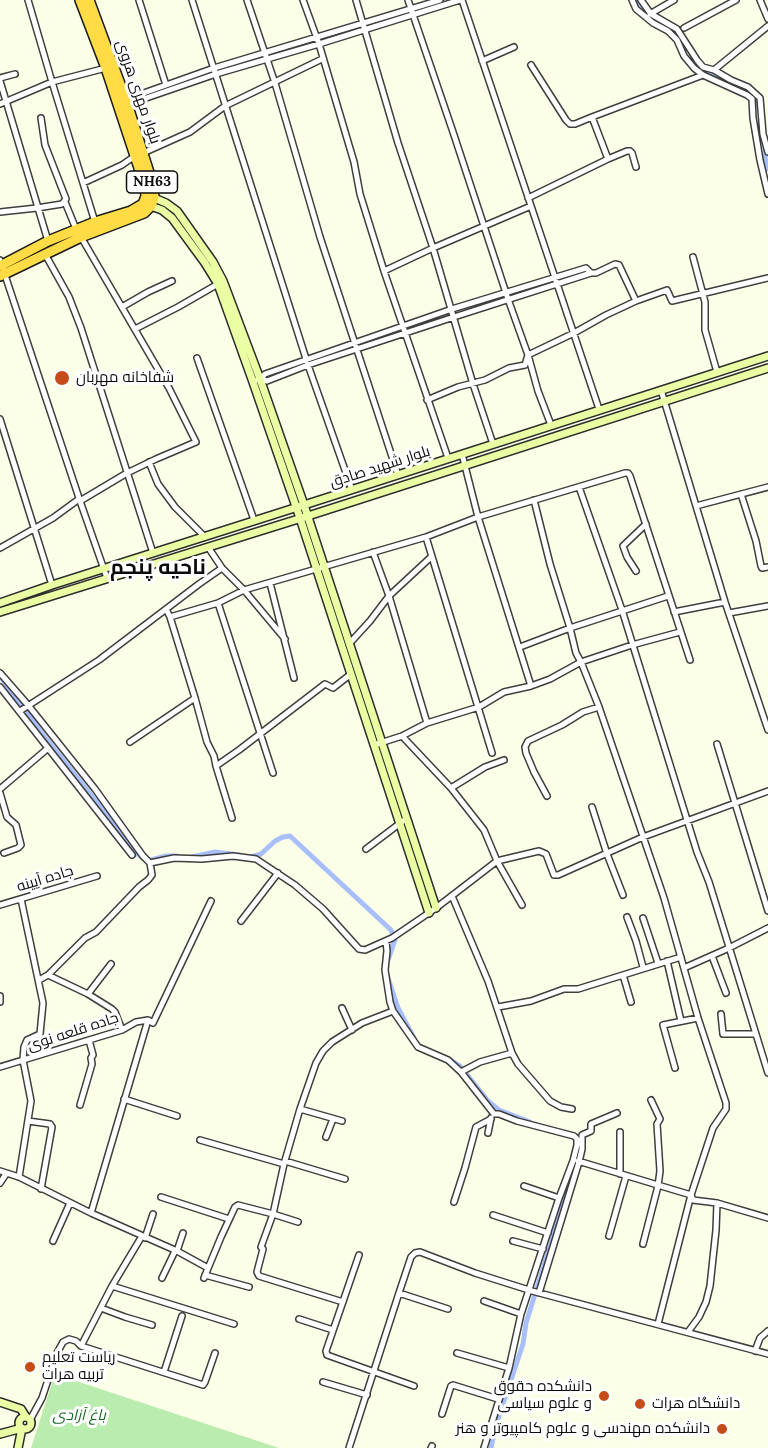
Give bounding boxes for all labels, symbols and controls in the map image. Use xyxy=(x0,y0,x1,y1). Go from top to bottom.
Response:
street label: بلوار مهری هروی xyxy=(112,38,164,146)
road number: NH63 xyxy=(126,171,178,193)
marker: شفاخانه مهربان xyxy=(53,369,71,387)
place label: شفاخانه مهربان xyxy=(76,369,174,387)
street label: بلوار شهید صادق xyxy=(327,442,433,492)
district label: ناحیه پنجم xyxy=(110,555,206,581)
street label: جاده آیینه xyxy=(15,862,75,896)
street label: جاده قلعه نوی xyxy=(25,1009,121,1055)
place label: ریاست تعلیم تربیه هرات xyxy=(42,1349,115,1384)
marker: ریاست تعلیم تربیه هرات xyxy=(23,1360,37,1374)
place label: دانشکده حقوق و علوم سیاسی xyxy=(494,1378,592,1413)
marker: دانشکده حقوق و علوم سیاسی xyxy=(597,1389,611,1403)
place label: دانشگاه هرات xyxy=(652,1395,740,1413)
marker: دانشگاه هرات xyxy=(633,1397,647,1411)
park label: باغ آزادی xyxy=(52,1407,106,1425)
place label: دانشکده مهندسی و علوم کامپیوتر و هنر xyxy=(456,1420,710,1438)
marker: دانشکده مهندسی و علوم کامپیوتر و هنر xyxy=(715,1422,729,1436)

